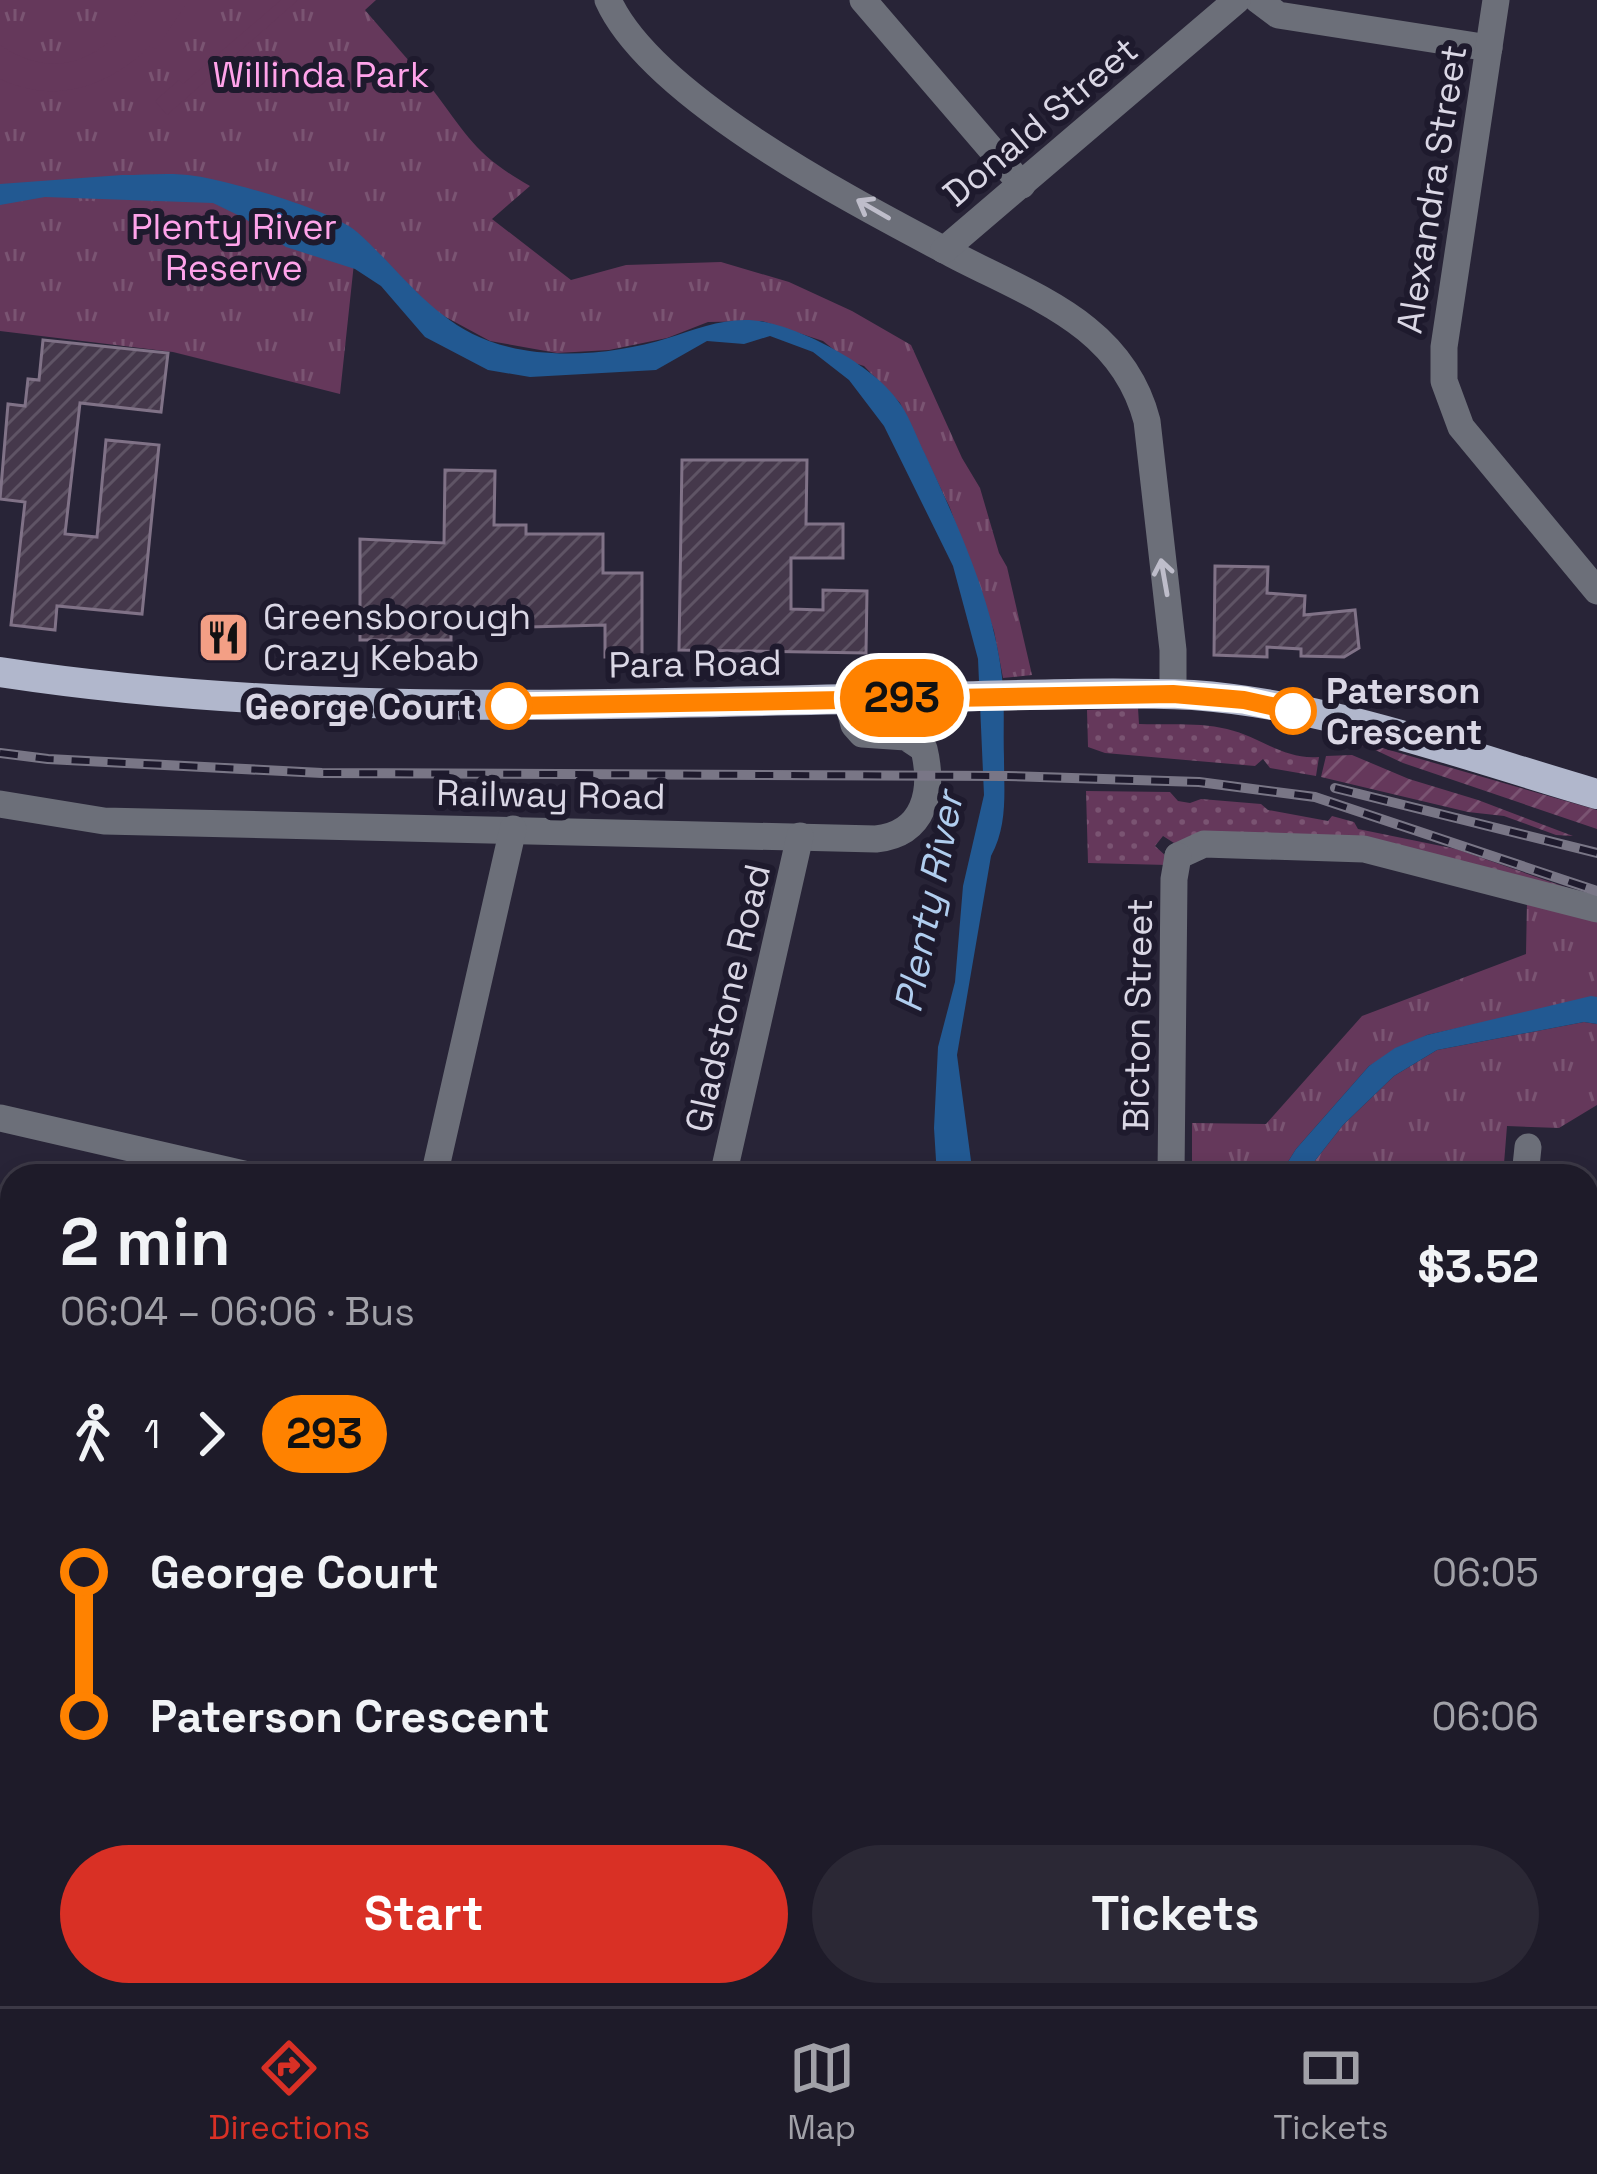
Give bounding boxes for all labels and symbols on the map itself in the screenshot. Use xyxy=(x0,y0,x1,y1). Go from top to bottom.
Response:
street label: Donald Street xyxy=(934,27,1147,217)
street label: Alexandra Street xyxy=(1386,42,1477,337)
park label: Willinda Park xyxy=(213,52,429,98)
one-way arrow xyxy=(856,197,891,220)
park label: Plenty River Reserve xyxy=(131,204,337,291)
one-way arrow xyxy=(1151,559,1174,598)
place label: Greensborough Crazy Kebab xyxy=(263,594,531,681)
restaurant icon: Greensborough Crazy Kebab xyxy=(196,609,252,665)
street label: Para Road xyxy=(608,639,782,689)
line badge: 293 xyxy=(833,659,971,737)
place label: Paterson Crescent xyxy=(1326,668,1482,755)
place label: George Court xyxy=(245,684,476,730)
marker: George Court xyxy=(487,684,531,728)
marker: Paterson Crescent xyxy=(1271,689,1315,733)
street label: Railway Road xyxy=(436,770,666,820)
water label: Plenty River xyxy=(883,784,975,1016)
street label: Gladstone Road xyxy=(675,860,781,1137)
street label: Bicton Street xyxy=(1113,898,1163,1132)

